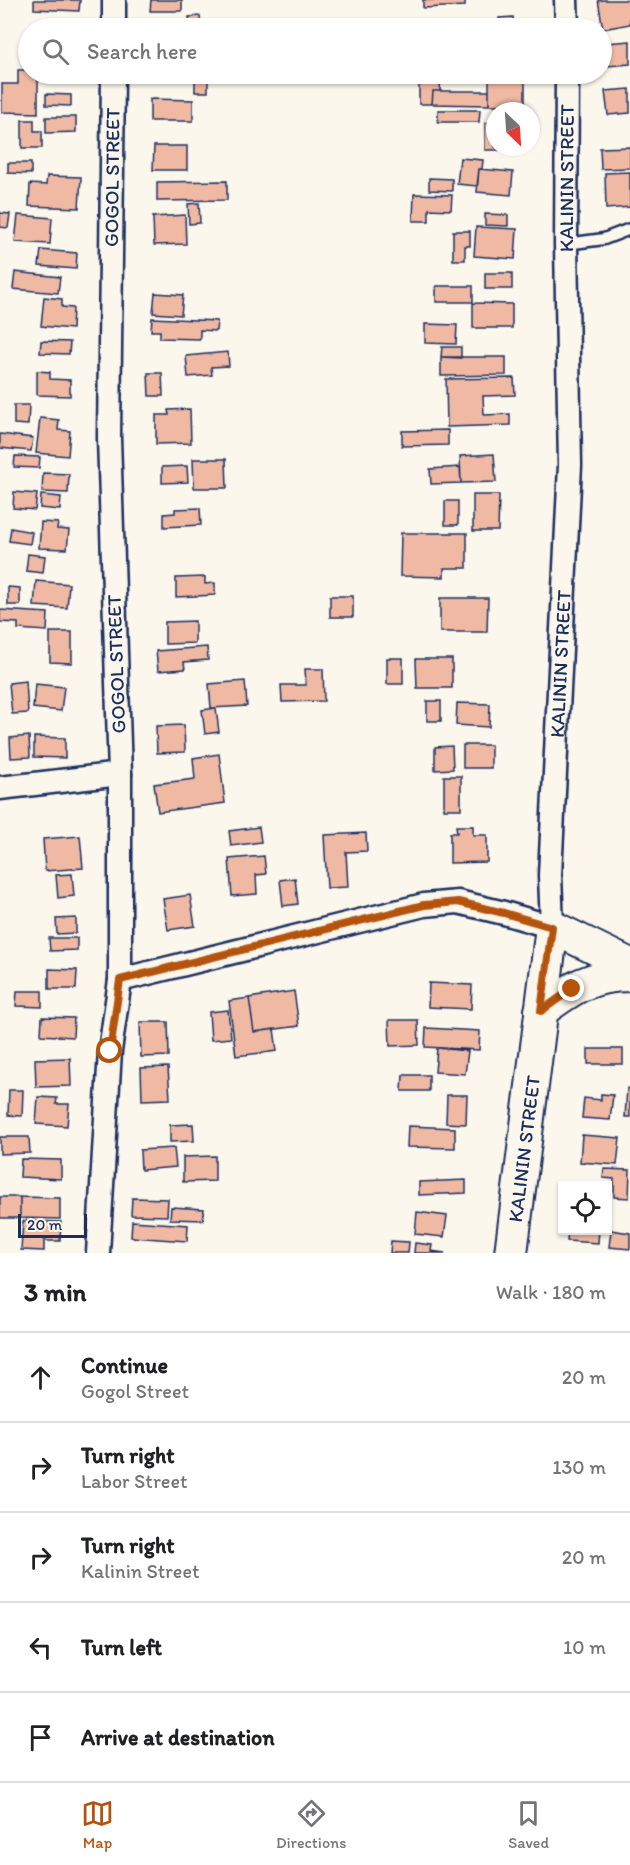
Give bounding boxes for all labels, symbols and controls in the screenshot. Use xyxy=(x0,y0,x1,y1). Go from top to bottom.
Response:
search box xyxy=(18,18,612,84)
icon: search xyxy=(39,35,72,68)
text: Search here xyxy=(87,38,197,65)
north arrow xyxy=(486,102,540,156)
street label: KALININ STREET xyxy=(554,104,579,252)
street label: GOGOL STREET xyxy=(99,107,125,247)
street label: KALININ STREET xyxy=(545,589,576,738)
street label: GOGOL STREET xyxy=(102,594,130,734)
route end xyxy=(558,975,584,1001)
route start xyxy=(96,1037,122,1063)
street label: KALININ STREET xyxy=(503,1074,545,1224)
map controls xyxy=(558,1181,612,1235)
button: locate xyxy=(558,1181,612,1235)
scale bar xyxy=(18,1211,87,1238)
text: 20 m xyxy=(27,1215,62,1234)
text: 3 min xyxy=(24,1276,86,1308)
text: Walk · 180 m xyxy=(496,1280,606,1304)
text: Continue xyxy=(81,1352,168,1379)
icon: ahead xyxy=(24,1361,57,1394)
text: 20 m xyxy=(562,1365,606,1389)
text: Gogol Street xyxy=(81,1379,189,1403)
text: Turn right xyxy=(81,1442,175,1469)
icon: right xyxy=(24,1451,57,1484)
text: 130 m xyxy=(552,1455,606,1479)
text: Labor Street xyxy=(81,1469,187,1493)
text: Turn right xyxy=(81,1532,175,1559)
icon: right xyxy=(24,1541,57,1574)
text: 20 m xyxy=(562,1545,606,1569)
text: Kalinin Street xyxy=(81,1559,199,1583)
icon: left xyxy=(24,1631,57,1664)
text: Turn left xyxy=(81,1634,162,1661)
text: 10 m xyxy=(563,1635,606,1659)
icon: arrive xyxy=(24,1721,57,1754)
text: Arrive at destination xyxy=(81,1724,275,1751)
tab: Map xyxy=(81,1797,114,1852)
tab: Directions xyxy=(276,1797,346,1852)
tab: Saved xyxy=(508,1797,549,1852)

